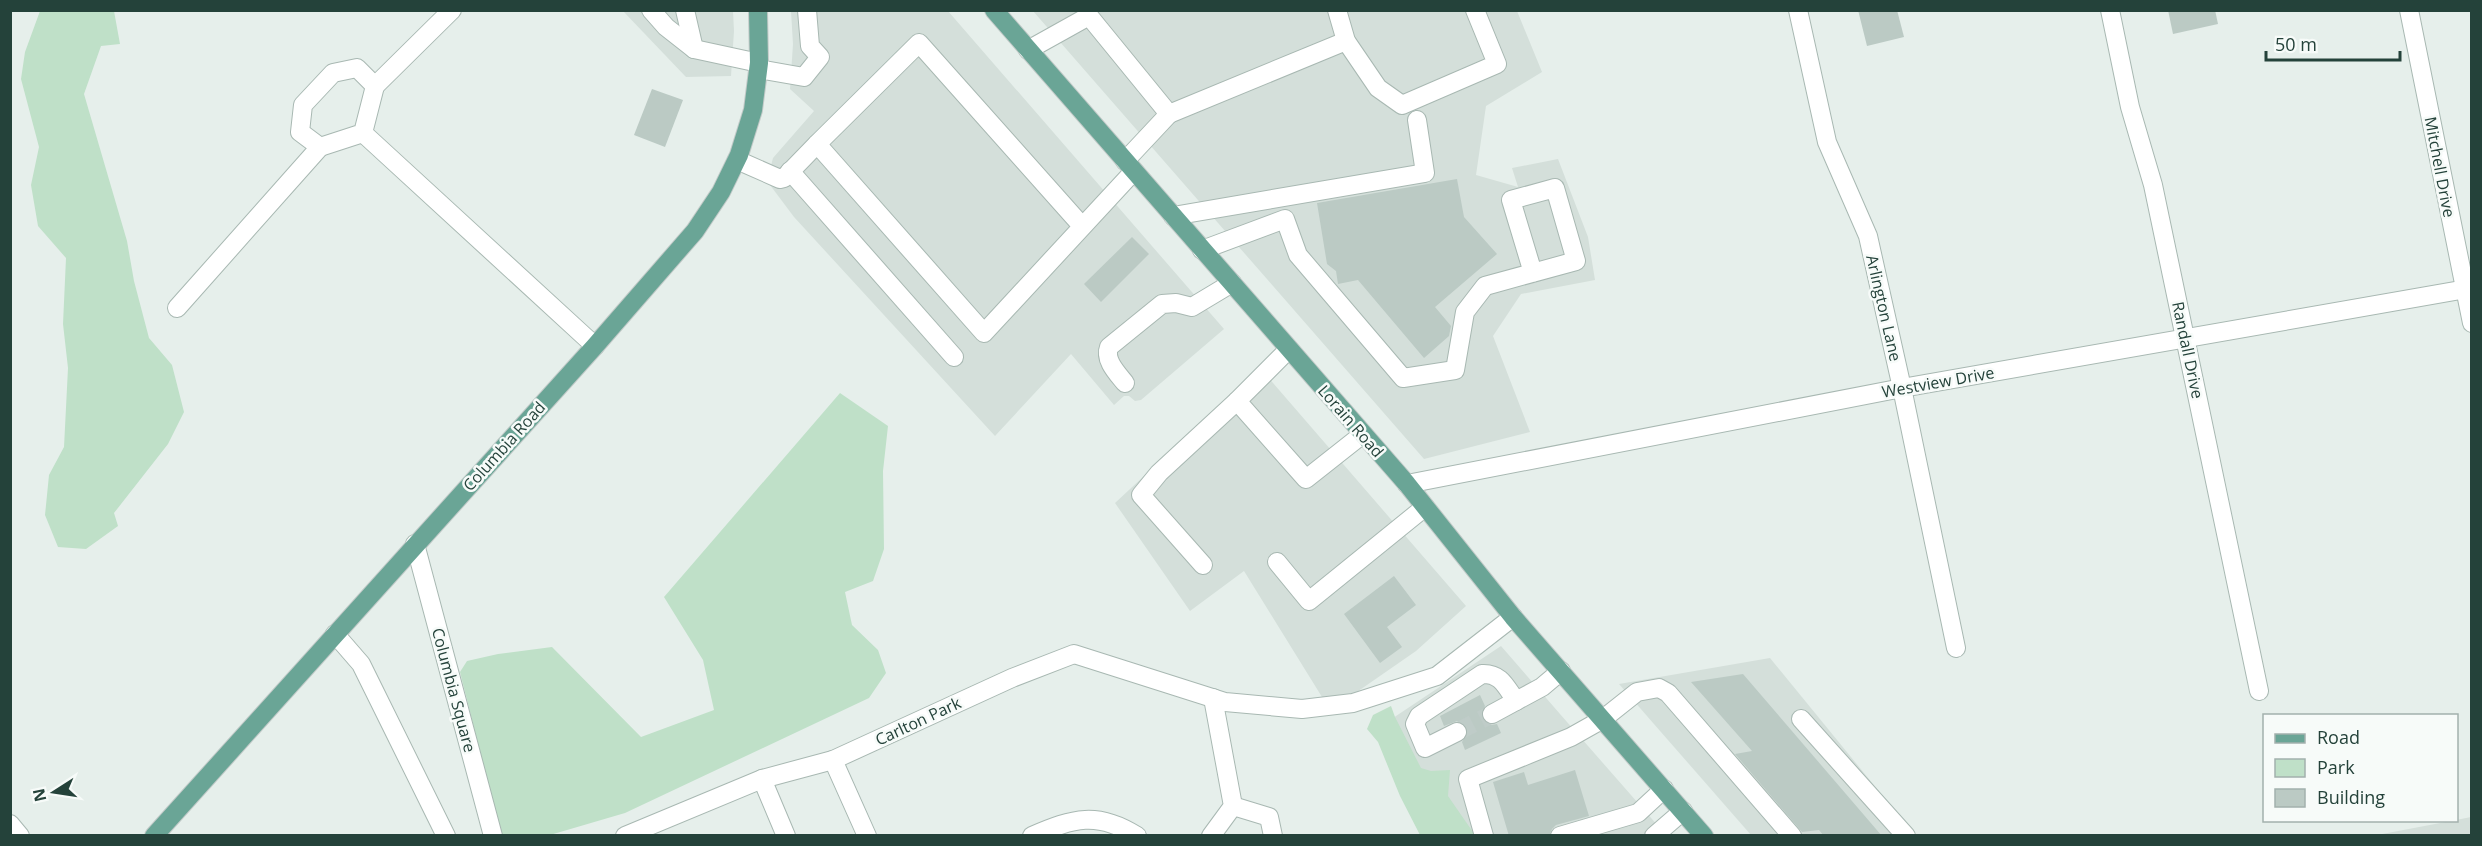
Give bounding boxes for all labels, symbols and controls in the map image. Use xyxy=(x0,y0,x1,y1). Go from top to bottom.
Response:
scale bar xyxy=(2266,24,2400,62)
text: 50 m xyxy=(2275,32,2317,56)
street label: Mitchell Drive xyxy=(2419,115,2461,219)
street label: Arlington Lane xyxy=(1861,253,1907,363)
street label: Randall Drive xyxy=(2167,299,2209,401)
street label: Westview Drive xyxy=(1880,361,1996,403)
street label: Lorain Road xyxy=(1313,380,1389,462)
street label: Columbia Road xyxy=(458,396,550,496)
street label: Columbia Square xyxy=(427,625,481,755)
street label: Carlton Park xyxy=(872,691,965,750)
legend xyxy=(2263,714,2458,822)
text: Road xyxy=(2317,725,2360,749)
text: Park xyxy=(2317,755,2355,779)
north arrow xyxy=(24,762,84,822)
text: Building xyxy=(2317,785,2385,809)
text: N xyxy=(27,786,51,804)

